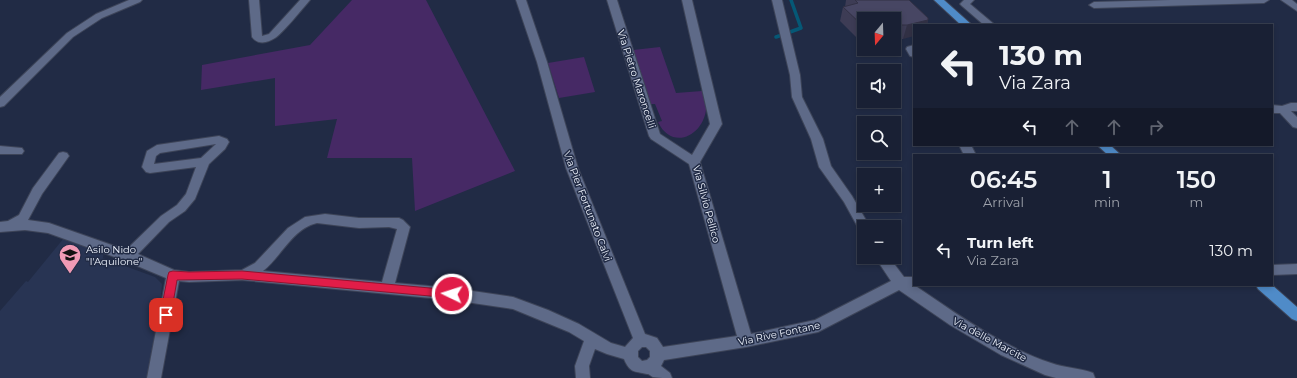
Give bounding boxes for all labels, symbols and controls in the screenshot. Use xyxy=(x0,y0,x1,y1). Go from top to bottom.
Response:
north arrow xyxy=(857,12,901,56)
map controls xyxy=(857,12,901,264)
street label: Via Pietro Maroncelli xyxy=(614,28,659,130)
text: 130 m xyxy=(999,38,1083,72)
icon: left xyxy=(933,40,985,92)
button: sound xyxy=(857,64,901,108)
text: Via Zara xyxy=(999,72,1071,94)
button: search xyxy=(857,116,901,160)
icon: left xyxy=(1019,116,1041,138)
icon: ahead xyxy=(1061,116,1083,138)
icon: ahead xyxy=(1103,116,1125,138)
icon: right xyxy=(1145,116,1167,138)
street label: Via Pier Fortunato Calvi xyxy=(560,149,615,263)
street label: Via Silvio Pellico xyxy=(690,164,723,244)
text: 06:45 xyxy=(970,165,1037,194)
text: 1 xyxy=(1102,165,1112,194)
text: 150 xyxy=(1177,165,1216,194)
button: + xyxy=(857,168,901,212)
text: Arrival xyxy=(983,194,1024,210)
text: min xyxy=(1094,194,1120,210)
text: m xyxy=(1190,194,1203,210)
button: − xyxy=(857,220,901,264)
text: Turn left xyxy=(967,233,1034,252)
icon: left xyxy=(933,239,955,261)
text: 130 m xyxy=(1209,241,1253,260)
school or university icon: Asilo Nido "l'Aquilone" xyxy=(57,242,83,275)
place label: Asilo Nido "l'Aquilone" xyxy=(86,243,143,268)
text: Via Zara xyxy=(967,252,1019,268)
position arrow xyxy=(431,273,473,315)
pin xyxy=(149,298,183,332)
icon: arrive xyxy=(155,304,177,326)
street label: Via delle Marcite xyxy=(950,314,1029,364)
street label: Via Rive Fontane xyxy=(737,318,821,349)

